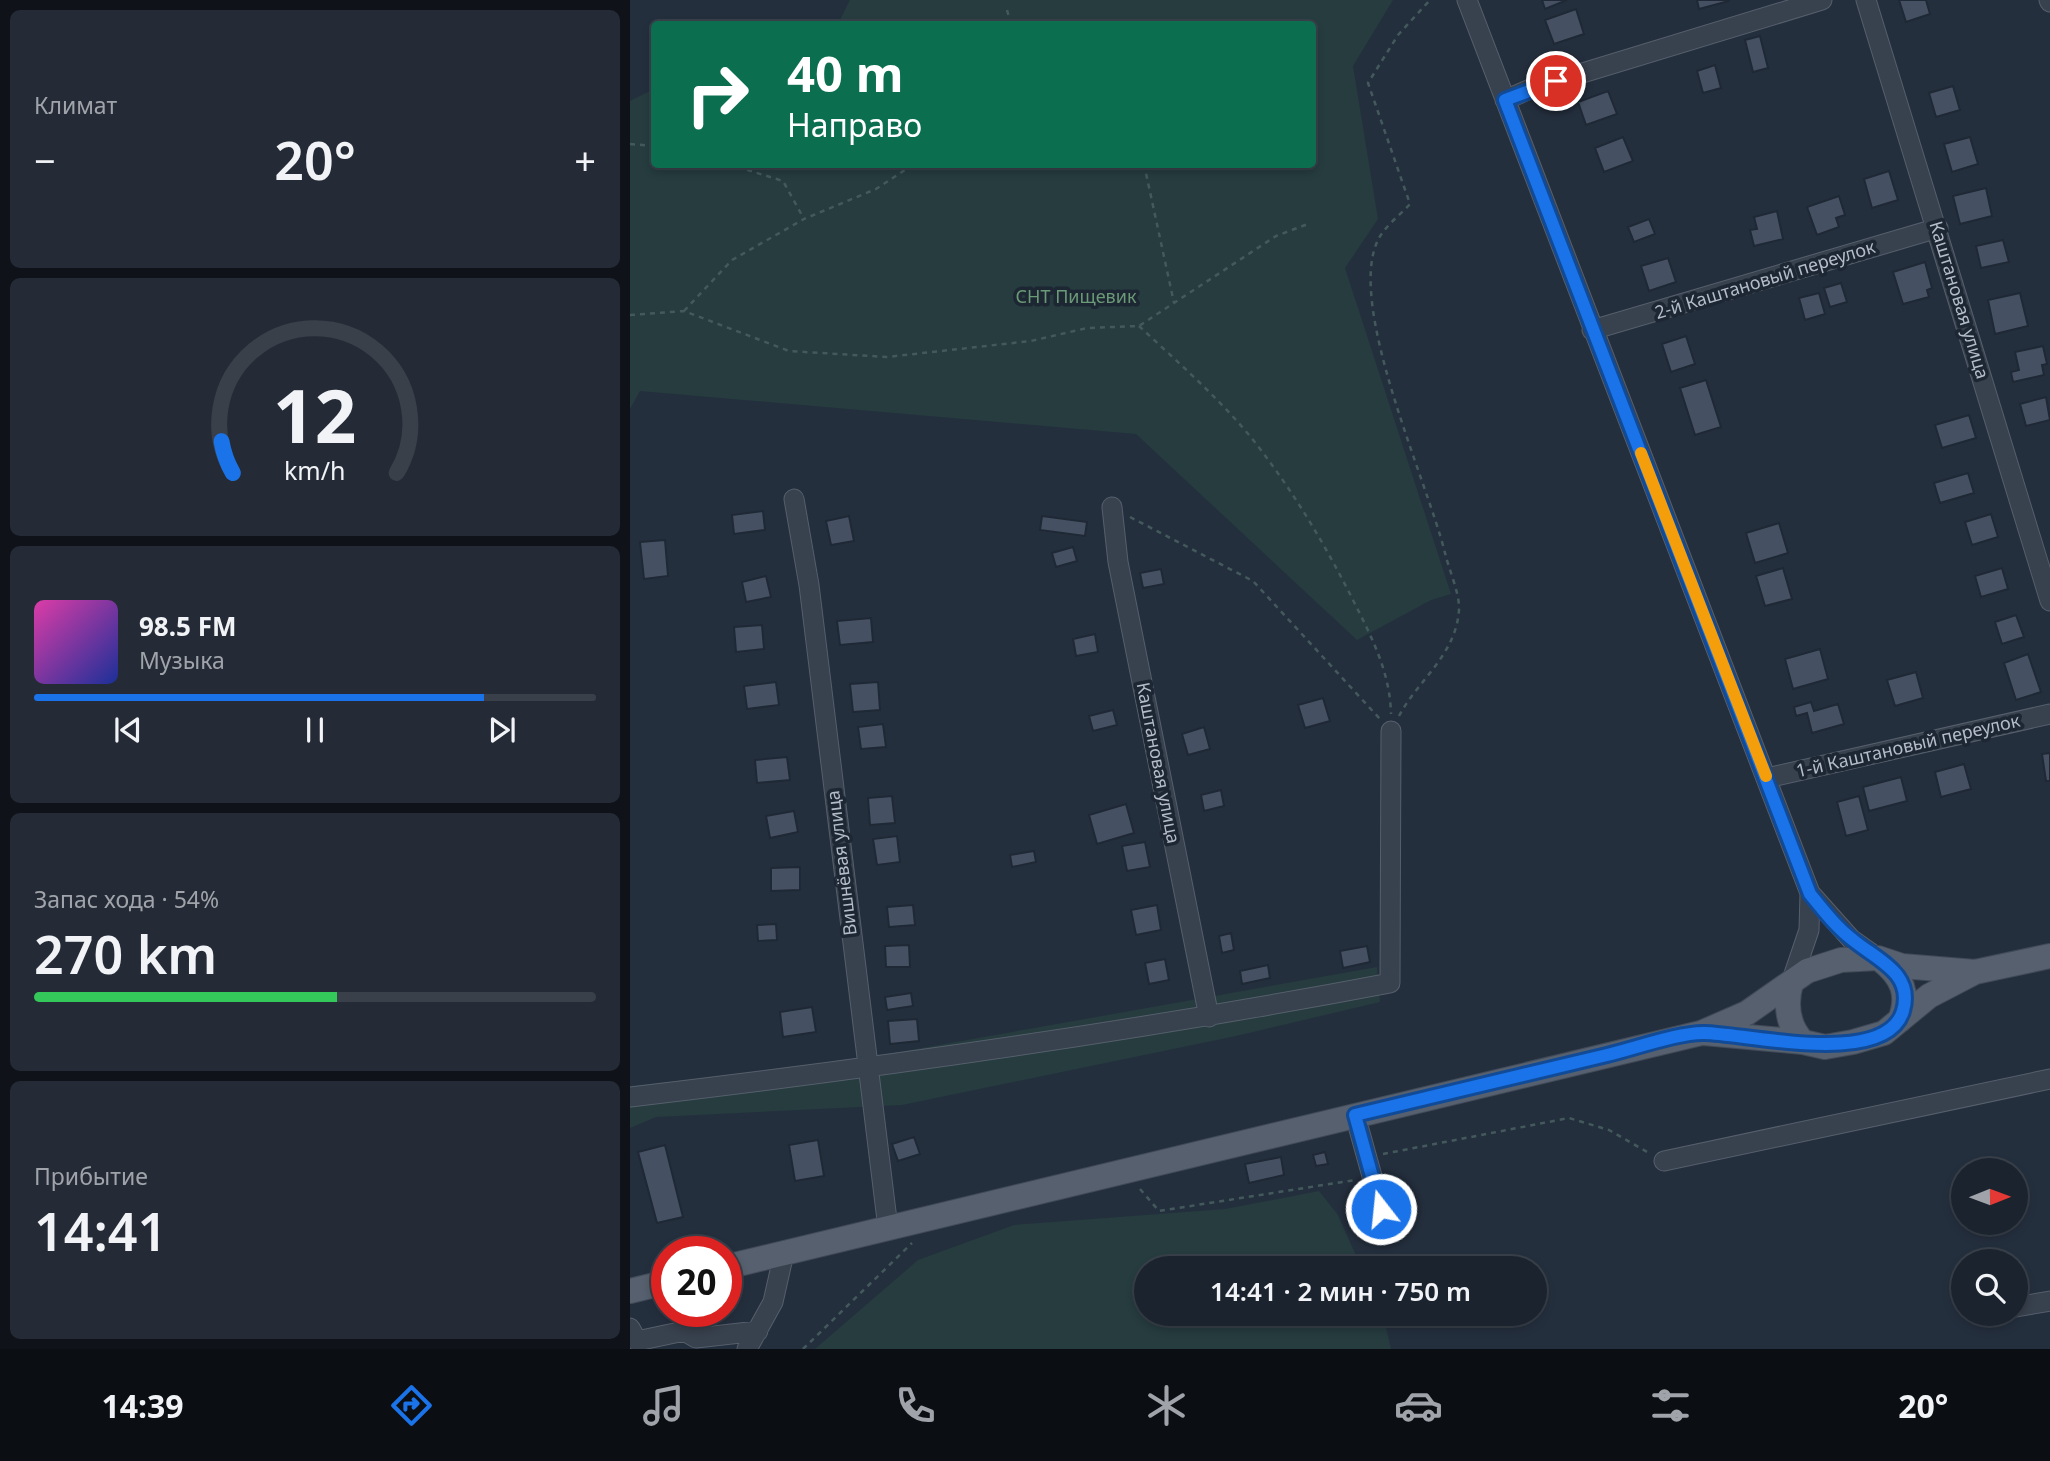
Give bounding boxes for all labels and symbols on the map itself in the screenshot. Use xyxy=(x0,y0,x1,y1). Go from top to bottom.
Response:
pin xyxy=(1526,51,1586,111)
street label: Каштановая улица xyxy=(1925,218,1995,381)
street label: 2-й Каштановый переулок xyxy=(1652,234,1878,324)
park label: СНТ Пищевик xyxy=(1016,284,1137,308)
street label: Каштановая улица xyxy=(1132,680,1186,845)
street label: 1-й Каштановый переулок xyxy=(1793,707,2023,782)
street label: Вишнёвая улица xyxy=(820,789,862,937)
north arrow xyxy=(1951,1158,2028,1236)
position arrow xyxy=(1344,1172,1418,1246)
speed limit sign: 20 xyxy=(651,1236,742,1327)

